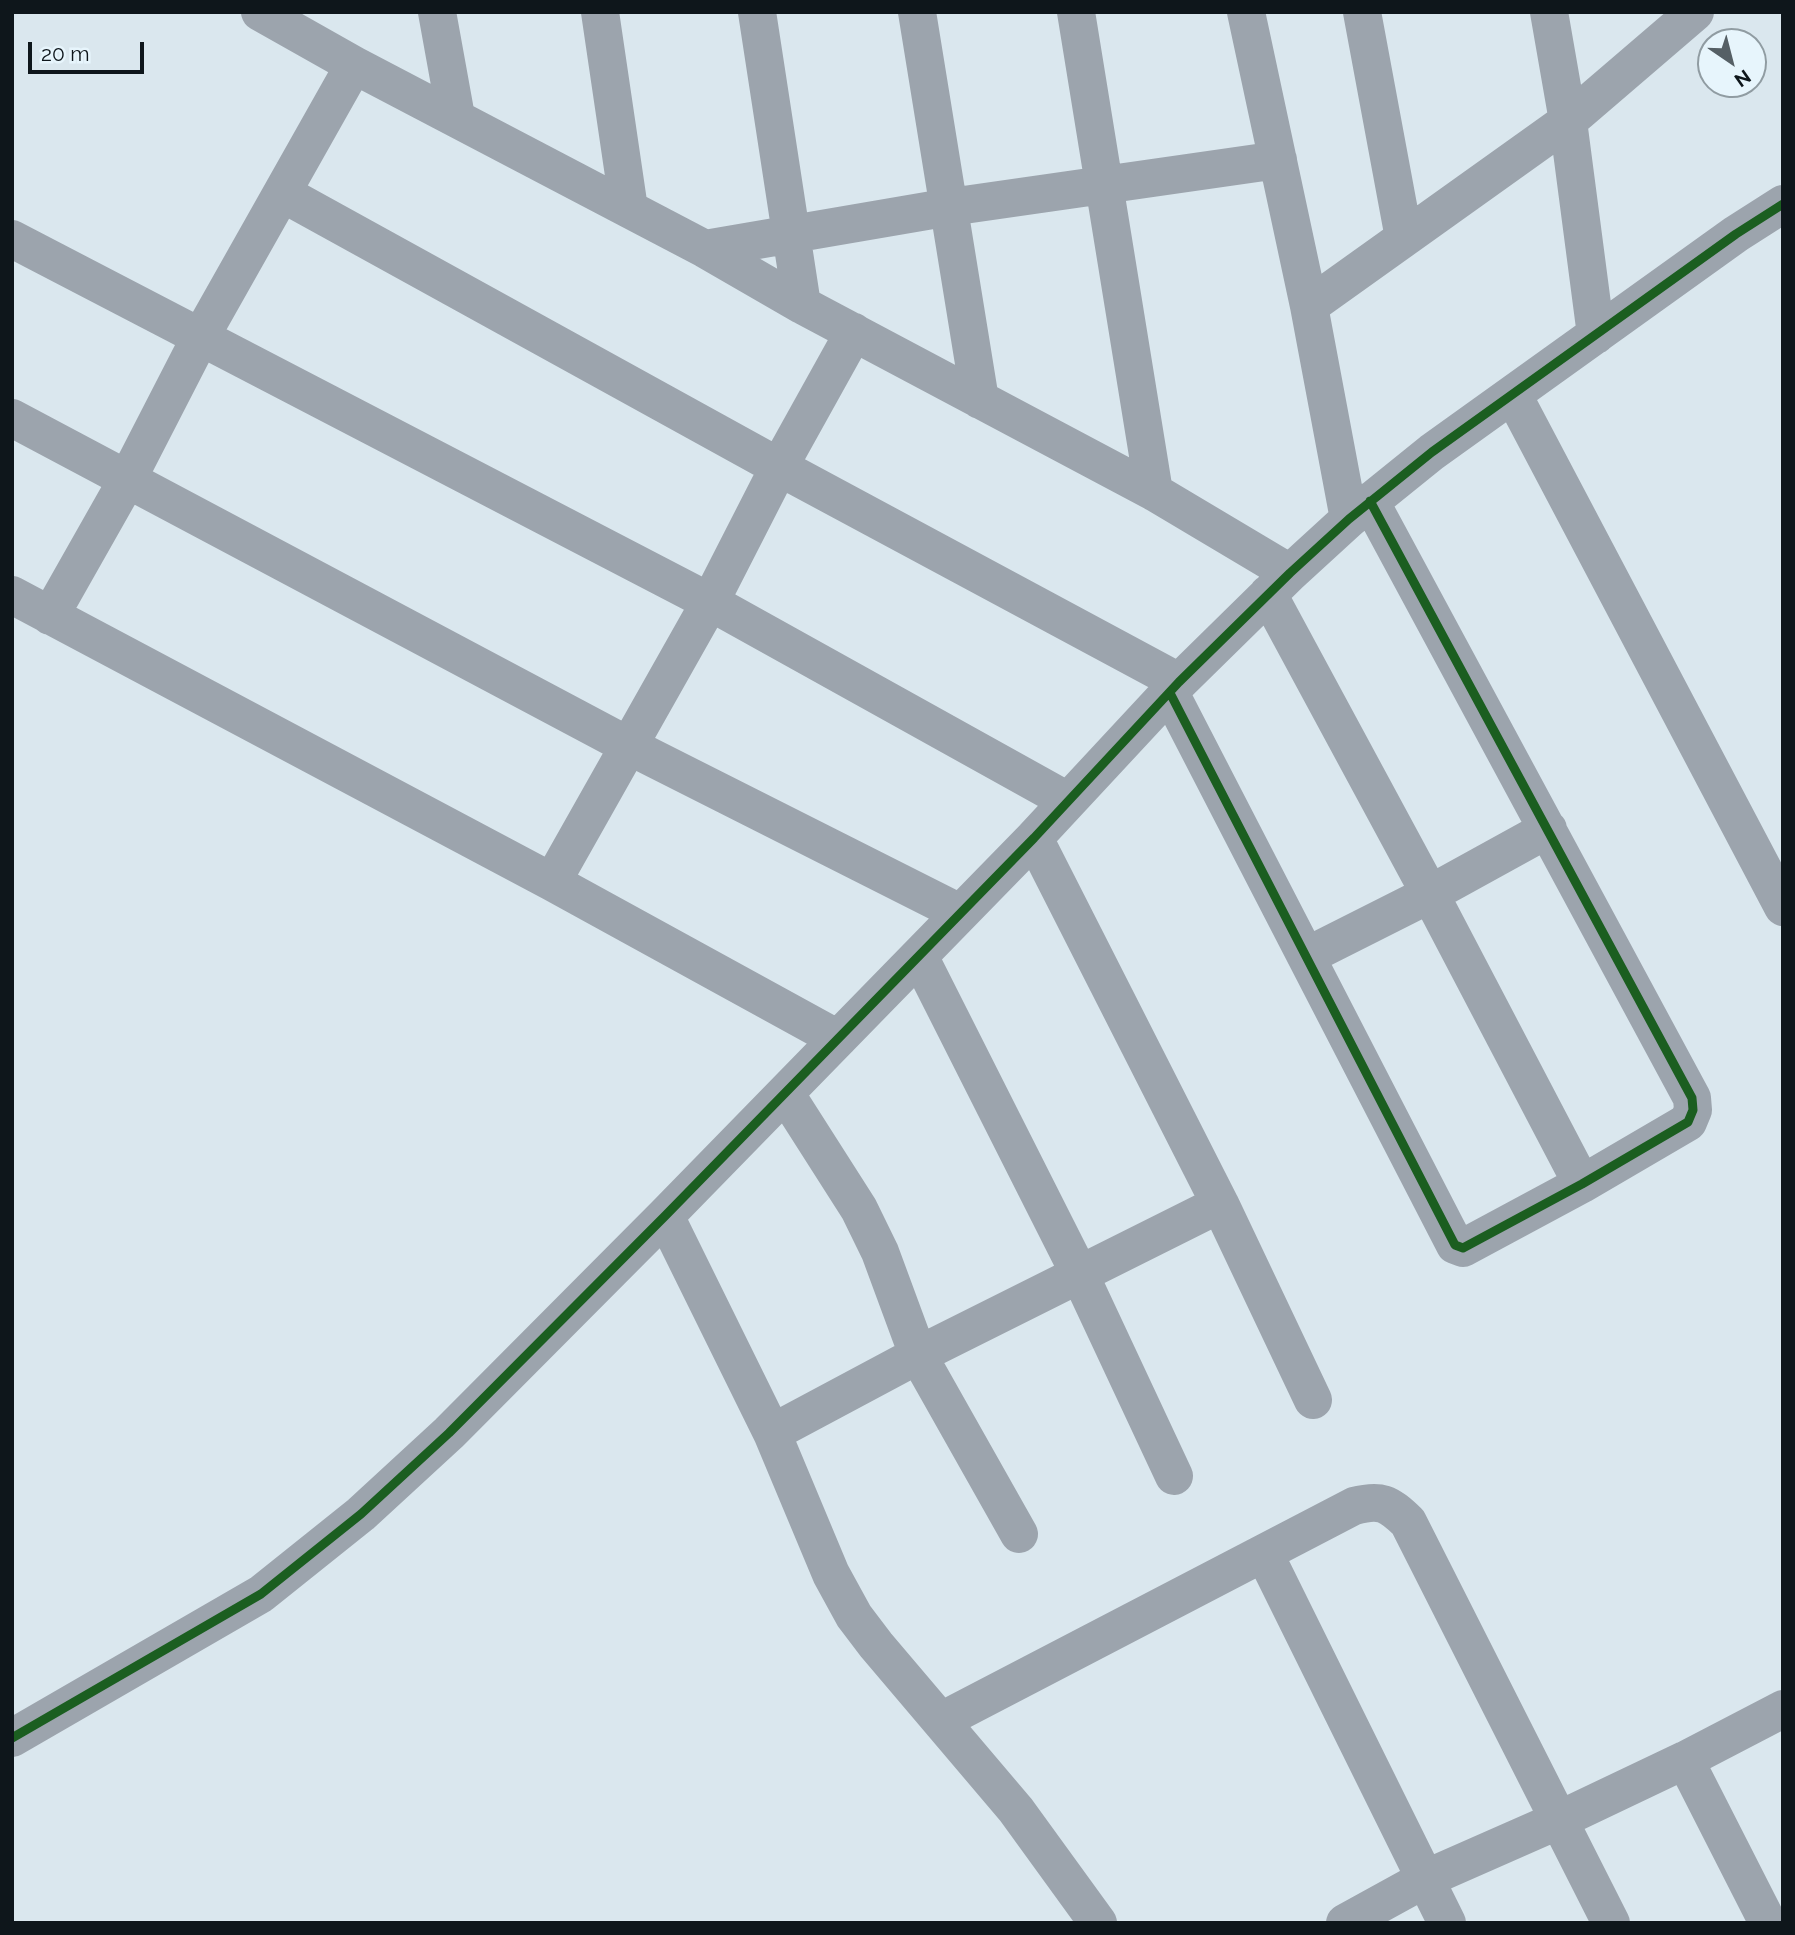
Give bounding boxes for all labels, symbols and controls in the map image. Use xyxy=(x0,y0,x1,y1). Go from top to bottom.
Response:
scale bar xyxy=(32,28,147,72)
north arrow xyxy=(1697,28,1767,98)
text: 20 m xyxy=(41,41,89,66)
text: N xyxy=(1731,65,1755,92)

